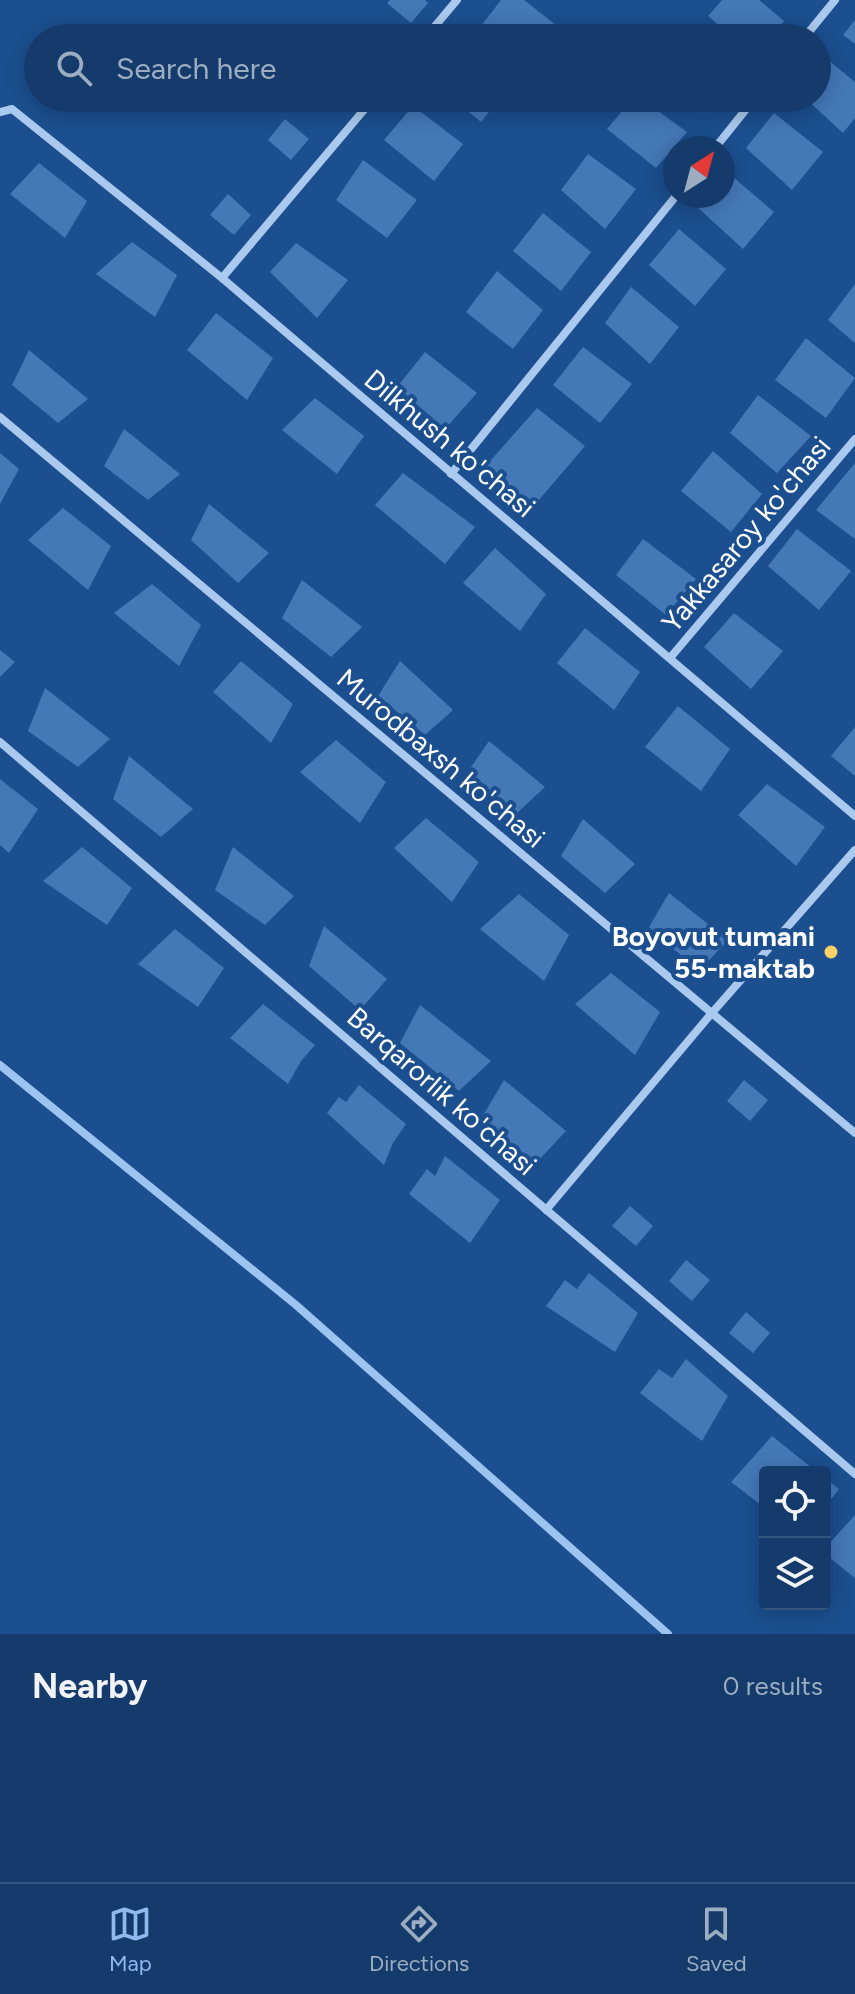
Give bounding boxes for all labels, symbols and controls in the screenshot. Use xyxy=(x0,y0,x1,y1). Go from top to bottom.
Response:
search box xyxy=(24,24,831,112)
icon: search xyxy=(52,46,96,90)
text: Search here xyxy=(116,50,276,87)
north arrow xyxy=(663,136,735,208)
street label: Dilkhush ko'chasi xyxy=(358,362,542,524)
street label: Yakkasaroy ko'chasi xyxy=(654,429,838,639)
street label: Murodbaxsh ko'chasi xyxy=(330,661,552,855)
place label: Boyovut tumani 55-maktab xyxy=(612,919,815,985)
marker: Boyovut tumani 55-maktab xyxy=(822,943,840,961)
street label: Barqarorlik ko'chasi xyxy=(341,1000,543,1182)
map controls xyxy=(759,1466,831,1610)
button: locate xyxy=(759,1466,831,1538)
button: layers xyxy=(759,1538,831,1610)
text: Nearby xyxy=(32,1666,147,1707)
text: 0 results xyxy=(723,1670,823,1702)
tab: Map xyxy=(108,1902,152,1977)
tab: Directions xyxy=(369,1902,469,1977)
tab: Saved xyxy=(686,1902,747,1977)

